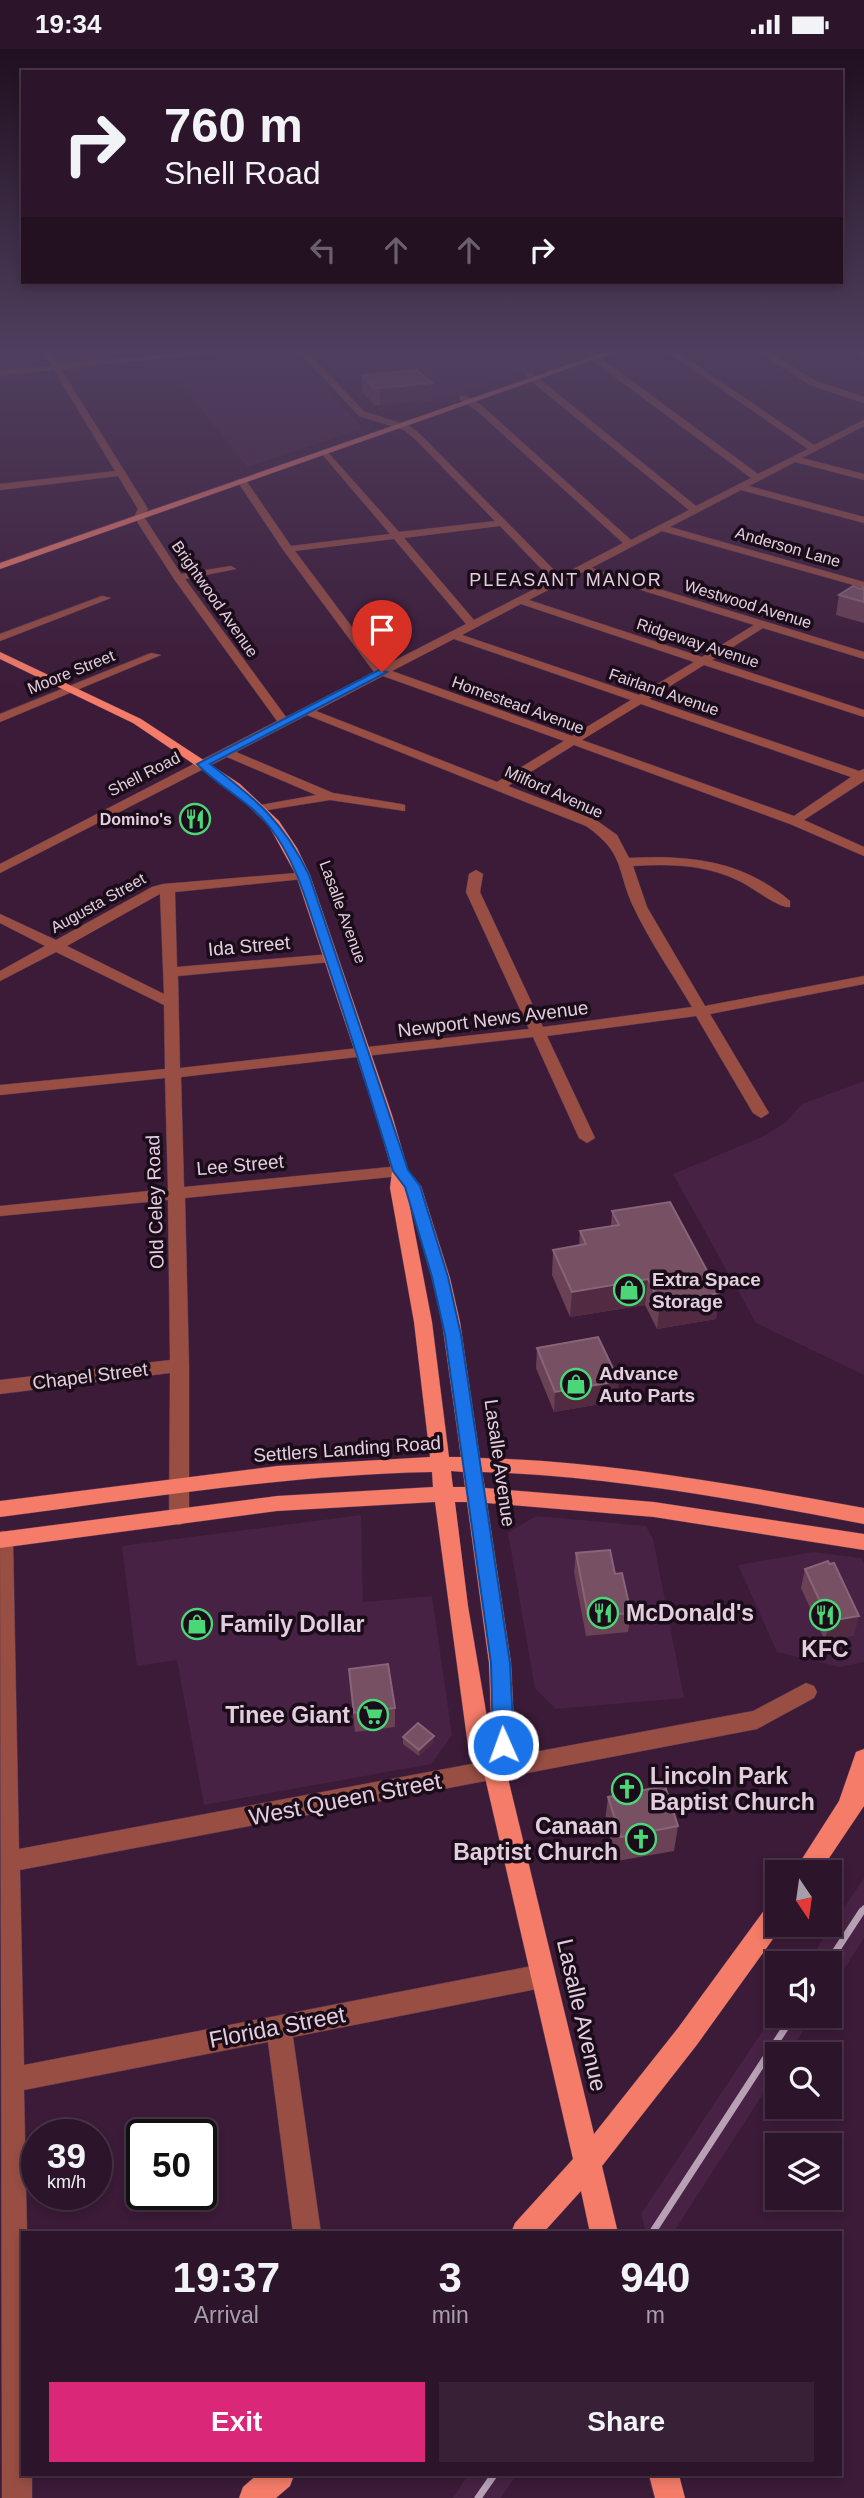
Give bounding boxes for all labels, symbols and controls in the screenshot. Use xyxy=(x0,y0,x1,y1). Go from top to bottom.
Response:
text: 19:34 xyxy=(35,9,102,39)
icon: right xyxy=(49,98,140,189)
text: 760 m xyxy=(164,98,303,152)
text: Shell Road xyxy=(164,155,321,191)
icon: left xyxy=(304,231,342,269)
icon: ahead xyxy=(377,231,415,269)
icon: ahead xyxy=(450,231,488,269)
icon: right xyxy=(523,231,561,269)
street label: Anderson Lane xyxy=(733,524,843,570)
street label: Brightwood Avenue xyxy=(169,538,261,660)
district label: PLEASANT MANOR xyxy=(469,570,663,590)
street label: Westwood Avenue xyxy=(682,577,814,631)
pin xyxy=(352,600,412,672)
icon: arrive xyxy=(363,611,401,649)
street label: Ridgeway Avenue xyxy=(635,615,761,671)
street label: Moore Street xyxy=(25,647,118,697)
street label: Fairland Avenue xyxy=(607,665,721,719)
street label: Homestead Avenue xyxy=(450,673,586,737)
street label: Shell Road xyxy=(105,749,183,799)
street label: Milford Avenue xyxy=(502,763,606,821)
restaurant icon: Domino's xyxy=(178,802,212,836)
place label: Domino's xyxy=(100,811,172,828)
street label: Lasalle Avenue xyxy=(317,858,370,966)
street label: Augusta Street xyxy=(48,870,149,936)
street label: Ida Street xyxy=(207,932,292,960)
street label: Newport News Avenue xyxy=(396,997,590,1041)
street label: Old Celey Road xyxy=(142,1135,168,1269)
street label: Lee Street xyxy=(195,1151,285,1179)
place label: Extra Space Storage xyxy=(652,1269,761,1312)
shop icon: Extra Space Storage xyxy=(612,1273,646,1307)
street label: Chapel Street xyxy=(31,1358,150,1394)
place label: Advance Auto Parts xyxy=(599,1363,695,1406)
shop icon: Advance Auto Parts xyxy=(559,1367,593,1401)
street label: Lasalle Avenue xyxy=(481,1398,519,1528)
street label: Settlers Landing Road xyxy=(252,1432,442,1466)
restaurant icon: McDonald's xyxy=(586,1596,620,1630)
restaurant icon: KFC xyxy=(808,1598,842,1632)
place label: McDonald's xyxy=(626,1600,754,1626)
shop icon: Family Dollar xyxy=(180,1607,214,1641)
place label: Family Dollar xyxy=(220,1611,364,1637)
place label: KFC xyxy=(801,1636,849,1662)
supermarket icon: Tinee Giant xyxy=(356,1698,390,1732)
place label: Tinee Giant xyxy=(225,1702,350,1728)
position arrow xyxy=(466,1708,540,1782)
place label: Lincoln Park Baptist Church xyxy=(650,1763,815,1815)
street label: West Queen Street xyxy=(247,1768,444,1830)
church icon: Lincoln Park Baptist Church xyxy=(610,1772,644,1806)
place label: Canaan Baptist Church xyxy=(453,1813,618,1865)
church icon: Canaan Baptist Church xyxy=(624,1822,658,1856)
north arrow xyxy=(765,1860,842,1937)
map controls xyxy=(765,1860,842,2210)
street label: Lasalle Avenue xyxy=(552,1936,612,2094)
button: sound xyxy=(765,1951,842,2028)
street label: Florida Street xyxy=(207,2001,348,2053)
button: search xyxy=(765,2042,842,2119)
speed limit sign: 50 xyxy=(126,2119,217,2210)
button: layers xyxy=(765,2133,842,2210)
text: 39 xyxy=(47,2136,86,2175)
text: km/h xyxy=(47,2172,86,2192)
text: 19:37 xyxy=(173,2254,280,2301)
text: 3 xyxy=(438,2254,462,2301)
text: 940 xyxy=(620,2254,690,2301)
text: Arrival xyxy=(194,2302,259,2328)
text: min xyxy=(432,2302,469,2328)
text: m xyxy=(646,2302,665,2328)
button: Exit xyxy=(49,2382,425,2462)
button: Share xyxy=(439,2382,814,2462)

